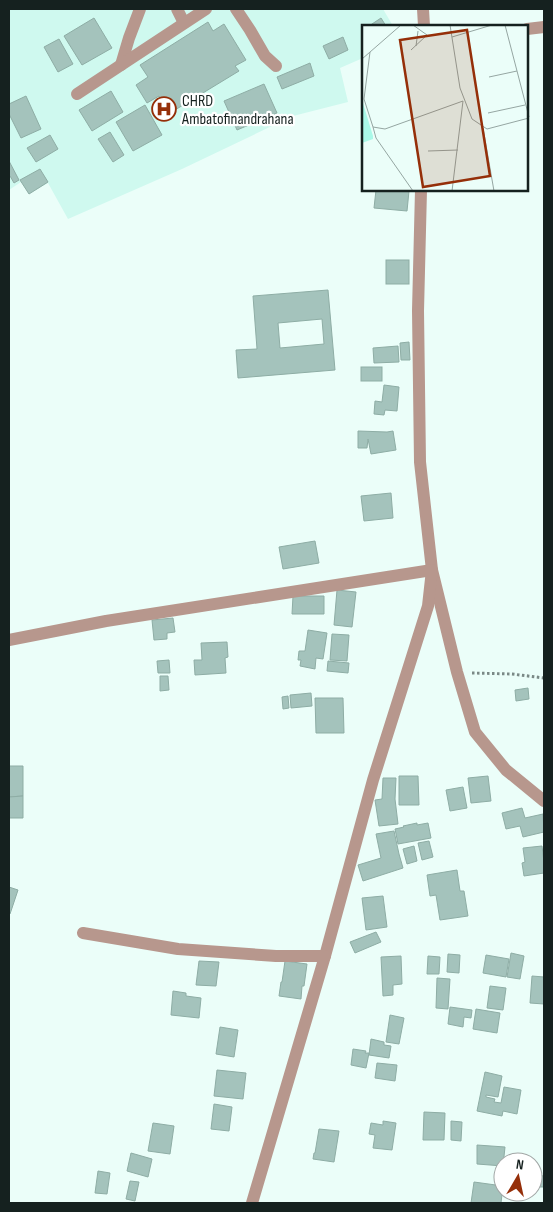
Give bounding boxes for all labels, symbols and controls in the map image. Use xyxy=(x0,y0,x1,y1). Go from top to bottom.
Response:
inset map xyxy=(362,25,528,191)
place label: CHRD Ambatofinandrahana xyxy=(181,92,294,129)
hospital icon: CHRD Ambatofinandrahana xyxy=(151,96,177,122)
north arrow xyxy=(493,1152,543,1202)
text: N xyxy=(515,1156,525,1174)

